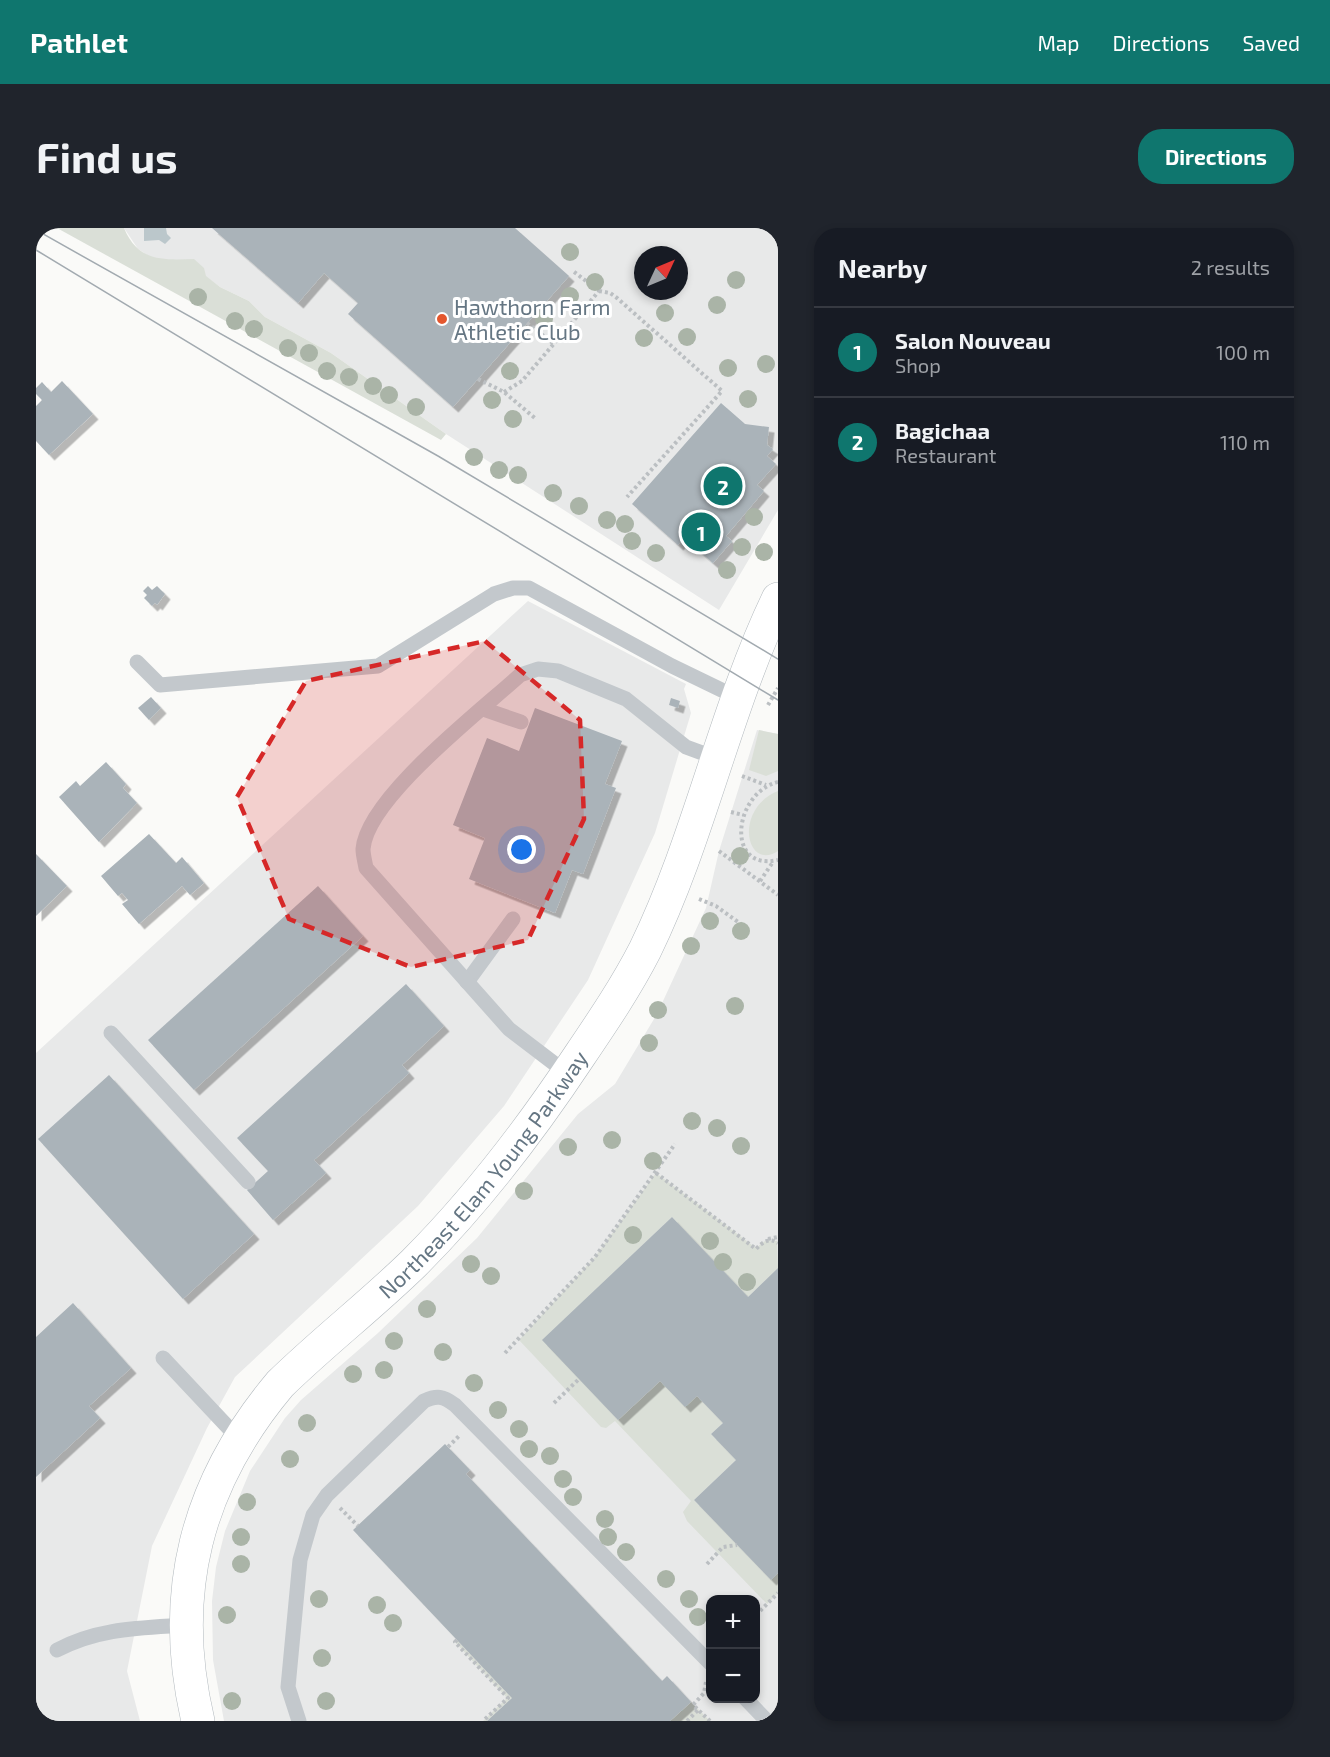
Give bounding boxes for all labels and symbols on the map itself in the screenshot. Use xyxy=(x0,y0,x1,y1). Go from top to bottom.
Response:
north arrow xyxy=(634,246,688,300)
place label: Hawthorn Farm Athletic Club xyxy=(454,293,611,344)
marker: Hawthorn Farm Athletic Club xyxy=(435,312,449,326)
pin: 2 xyxy=(704,464,742,508)
pin: 1 xyxy=(682,510,720,554)
your location xyxy=(507,835,536,864)
street label: Northeast Elam Young Parkway xyxy=(373,1045,593,1303)

